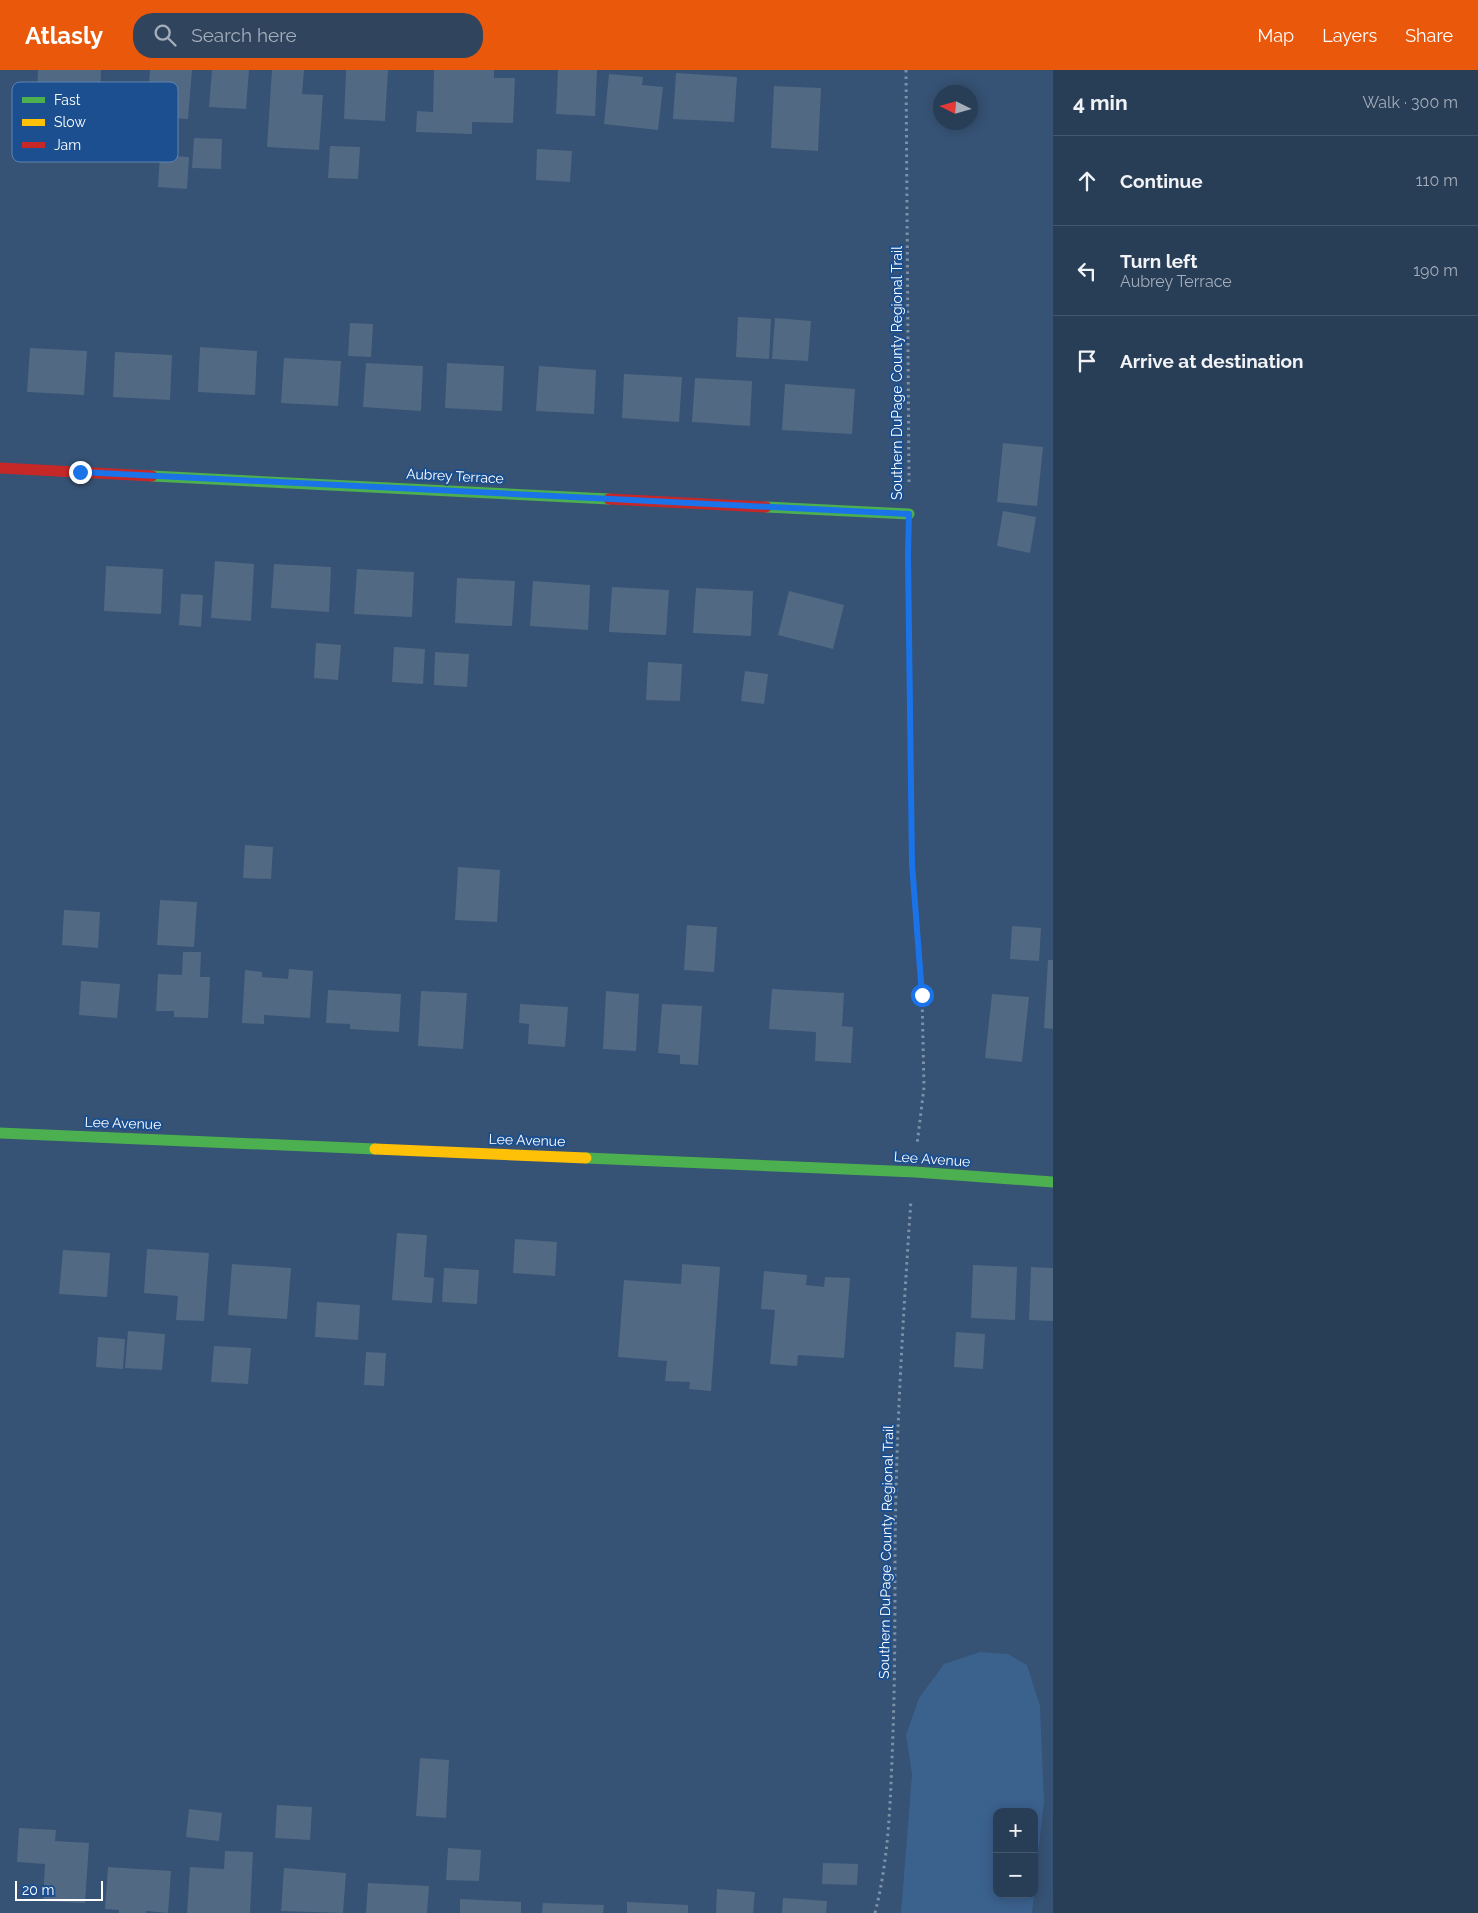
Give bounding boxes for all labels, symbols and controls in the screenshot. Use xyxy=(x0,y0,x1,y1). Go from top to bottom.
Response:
search box xyxy=(133,13,483,58)
text: Atlasly xyxy=(25,21,103,50)
icon: search xyxy=(151,21,179,49)
text: Search here xyxy=(191,24,297,46)
text: Map xyxy=(1258,25,1294,46)
text: Layers xyxy=(1322,25,1377,46)
text: Share xyxy=(1405,25,1453,46)
legend xyxy=(12,82,178,162)
north arrow xyxy=(933,85,978,130)
text: 4 min xyxy=(1073,90,1128,115)
text: Fast xyxy=(54,92,81,108)
text: Walk · 300 m xyxy=(1362,93,1458,112)
text: Slow xyxy=(54,114,86,130)
text: Jam xyxy=(54,137,81,153)
icon: ahead xyxy=(1073,167,1101,195)
text: Continue xyxy=(1120,170,1203,192)
text: 110 m xyxy=(1416,171,1458,190)
street label: Southern DuPage County Regional Trail xyxy=(889,246,905,500)
text: Turn left xyxy=(1120,250,1197,272)
icon: left xyxy=(1073,257,1101,285)
text: 190 m xyxy=(1413,261,1458,280)
text: Aubrey Terrace xyxy=(1120,272,1232,291)
icon: arrive xyxy=(1073,347,1101,375)
text: Arrive at destination xyxy=(1120,350,1304,372)
route end xyxy=(69,461,92,484)
street label: Aubrey Terrace xyxy=(406,465,504,487)
route start xyxy=(911,984,934,1007)
street label: Lee Avenue xyxy=(84,1114,162,1132)
street label: Lee Avenue xyxy=(488,1131,566,1149)
street label: Lee Avenue xyxy=(893,1148,971,1170)
street label: Southern DuPage County Regional Trail xyxy=(876,1425,896,1679)
map controls xyxy=(993,1808,1038,1898)
button: + xyxy=(993,1808,1038,1853)
button: − xyxy=(993,1853,1038,1898)
scale bar xyxy=(15,1878,102,1901)
text: 20 m xyxy=(22,1882,54,1898)

